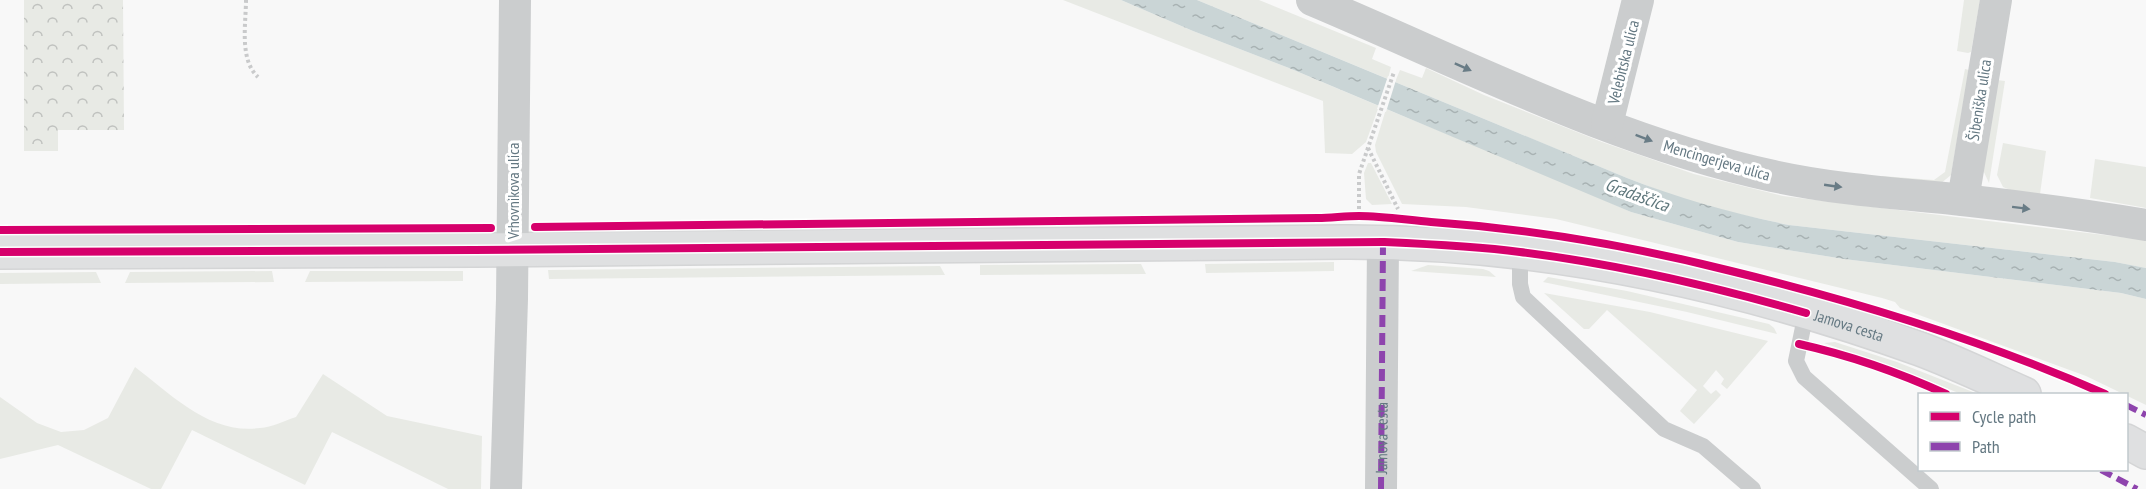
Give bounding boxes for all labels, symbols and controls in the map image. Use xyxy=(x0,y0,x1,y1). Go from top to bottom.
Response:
street label: Velebitska ulica xyxy=(1603,18,1643,107)
street label: Šibeniška ulica xyxy=(1963,58,1995,142)
one-way arrow xyxy=(1455,62,1472,71)
one-way arrow xyxy=(1636,134,1654,144)
street label: Mencingerjeva ulica xyxy=(1661,135,1773,185)
street label: Vrhovnikova ulica xyxy=(503,143,523,240)
water label: Gradaščica xyxy=(1602,172,1673,217)
one-way arrow xyxy=(1824,181,1843,191)
one-way arrow xyxy=(2011,203,2030,212)
street label: Jamova cesta xyxy=(1811,305,1886,346)
legend xyxy=(1918,393,2128,471)
street label: Jamova cesta xyxy=(1371,402,1392,475)
text: Cycle path xyxy=(1972,405,2036,428)
text: Path xyxy=(1972,435,2000,458)

